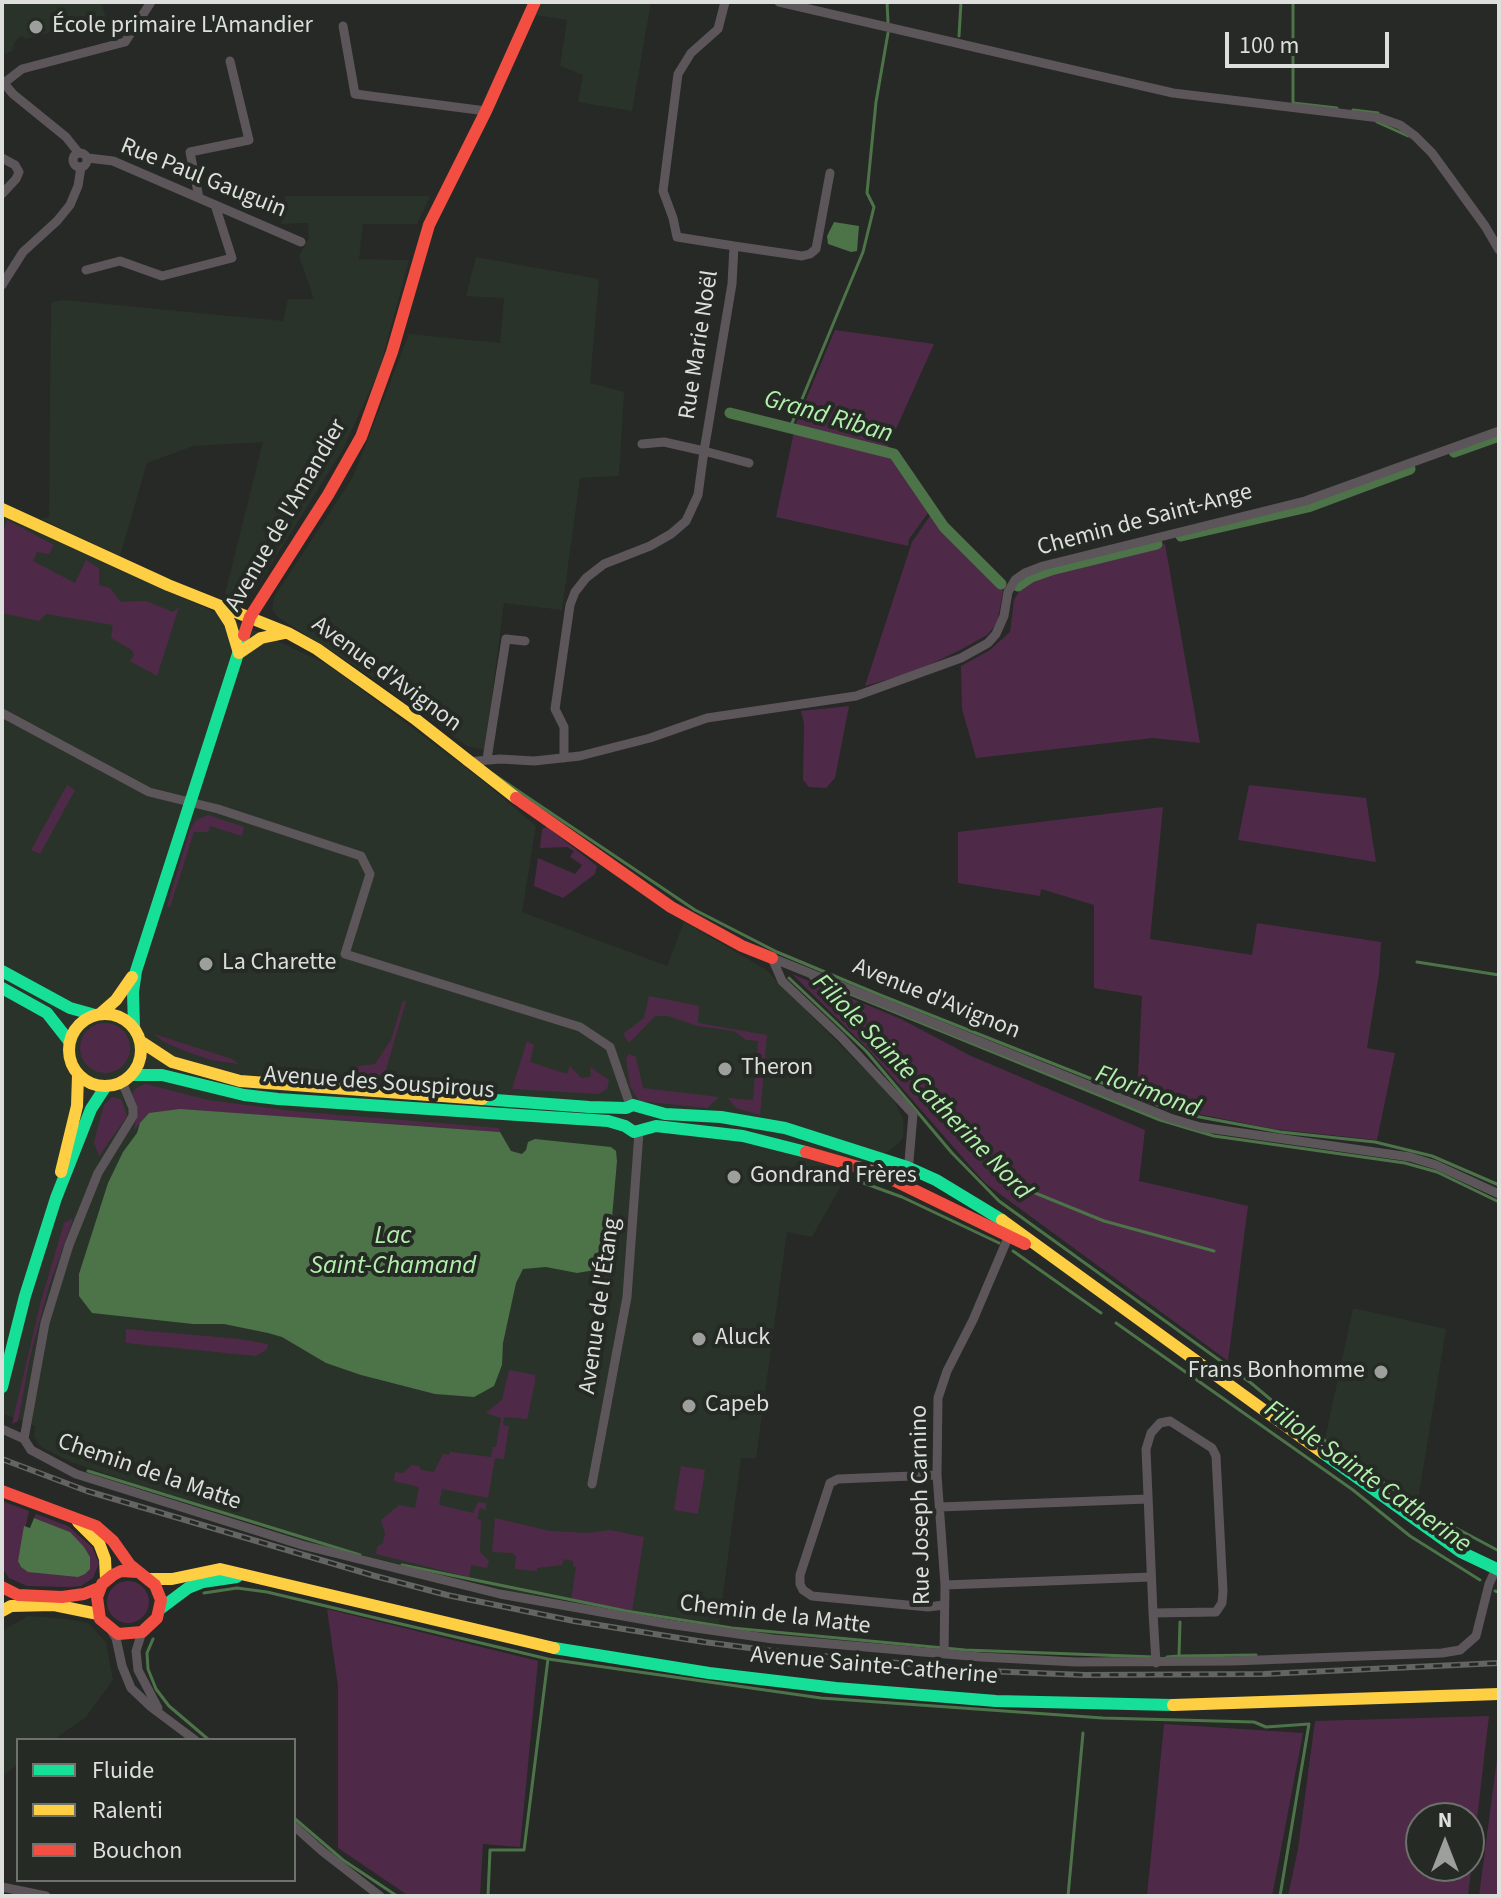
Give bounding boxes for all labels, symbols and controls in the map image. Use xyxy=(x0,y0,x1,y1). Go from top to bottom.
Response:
place label: École primaire L'Amandier xyxy=(52,13,313,41)
scale bar xyxy=(1229,16,1393,66)
marker: École primaire L'Amandier xyxy=(27,18,45,36)
text: 100 m xyxy=(1239,28,1299,63)
street label: Rue Paul Gauguin xyxy=(116,133,290,225)
street label: Rue Marie Noël xyxy=(674,268,726,422)
water label: Grand Riban xyxy=(760,385,896,451)
street label: Avenue de l'Amandier xyxy=(220,415,354,617)
street label: Chemin de Saint-Ange xyxy=(1034,478,1256,564)
street label: Avenue d'Avignon xyxy=(306,611,466,739)
place label: La Charette xyxy=(222,950,336,978)
street label: Avenue d'Avignon xyxy=(848,953,1024,1047)
marker: La Charette xyxy=(197,955,215,973)
water label: Filiole Sainte Catherine Nord xyxy=(805,968,1037,1208)
place label: Theron xyxy=(741,1055,813,1083)
marker: Theron xyxy=(716,1060,734,1078)
water label: Florimond xyxy=(1091,1060,1203,1126)
street label: Avenue des Souspirous xyxy=(263,1062,495,1106)
place label: Gondrand Frères xyxy=(750,1163,917,1191)
marker: Gondrand Frères xyxy=(725,1168,743,1186)
street label: Avenue de l'Étang xyxy=(574,1216,628,1396)
water label: Lac Saint-Chamand xyxy=(310,1221,476,1282)
place label: Aluck xyxy=(715,1325,770,1353)
marker: Aluck xyxy=(690,1330,708,1348)
place label: Frans Bonhomme xyxy=(1188,1358,1365,1386)
marker: Frans Bonhomme xyxy=(1372,1363,1390,1381)
place label: Capeb xyxy=(705,1392,769,1420)
water label: Filiole Sainte Catherine xyxy=(1258,1395,1476,1561)
marker: Capeb xyxy=(680,1397,698,1415)
street label: Rue Joseph Carnino xyxy=(906,1405,938,1605)
street label: Chemin de la Matte xyxy=(54,1428,244,1518)
street label: Chemin de la Matte xyxy=(678,1590,872,1642)
street label: Avenue Sainte-Catherine xyxy=(749,1642,999,1692)
legend xyxy=(16,1738,296,1882)
text: Fluide xyxy=(92,1753,154,1788)
text: Ralenti xyxy=(92,1793,163,1828)
north arrow xyxy=(1405,1802,1485,1882)
text: N xyxy=(1438,1804,1452,1836)
text: Bouchon xyxy=(92,1833,182,1868)

